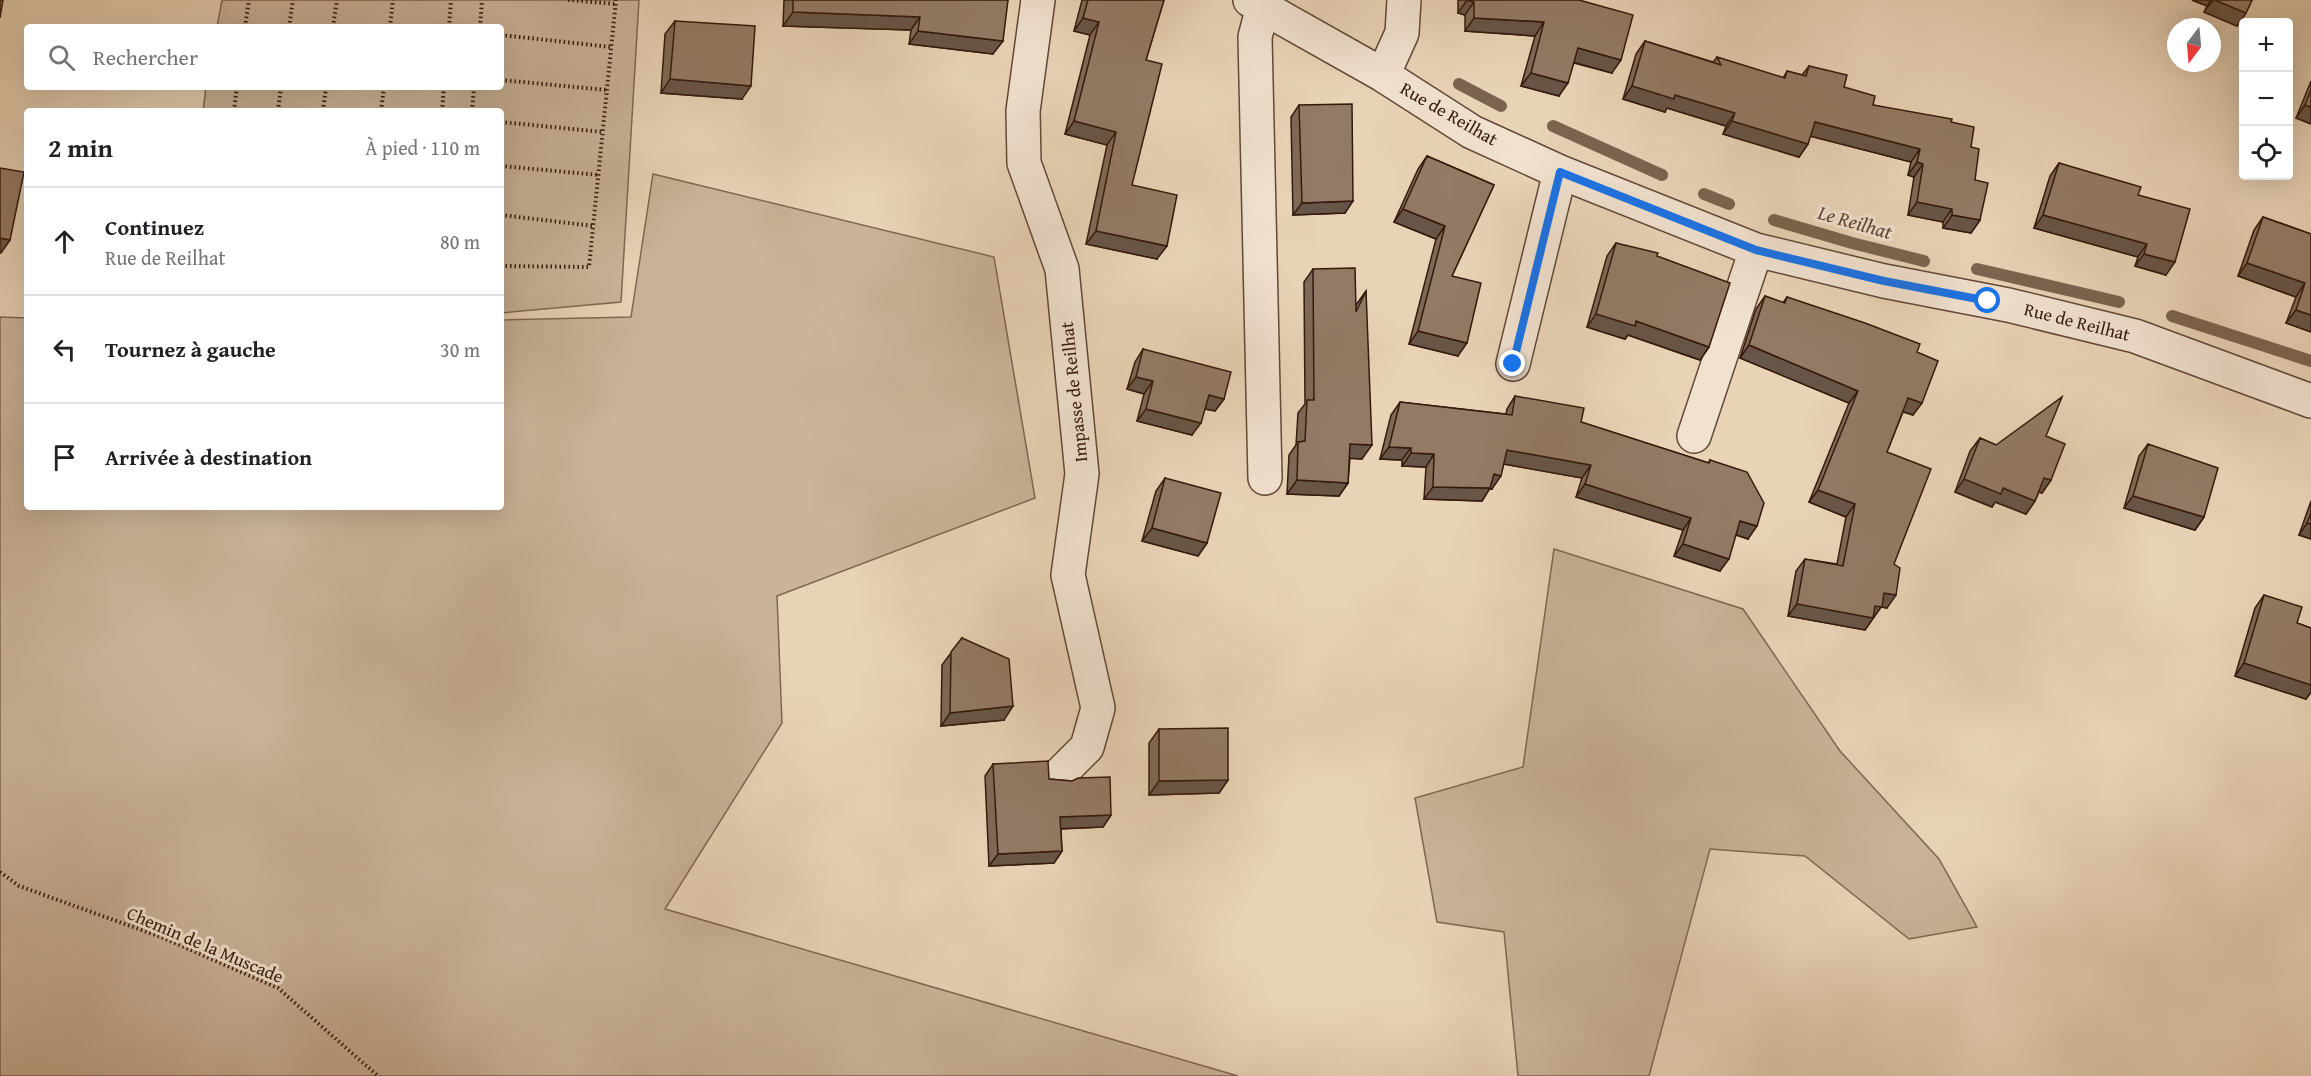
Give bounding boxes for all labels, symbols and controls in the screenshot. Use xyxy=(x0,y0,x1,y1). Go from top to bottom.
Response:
north arrow xyxy=(2167,18,2221,72)
map controls xyxy=(2239,18,2293,180)
button: + xyxy=(2239,18,2293,72)
search box xyxy=(24,24,504,90)
icon: search xyxy=(45,41,78,74)
text: Rechercher xyxy=(93,41,198,73)
button: − xyxy=(2239,72,2293,126)
street label: Rue de Reilhat xyxy=(1396,75,1503,153)
button: locate xyxy=(2239,126,2293,180)
text: 2 min xyxy=(48,128,113,167)
text: À pied · 110 m xyxy=(365,133,480,162)
water label: Le Reilhat xyxy=(1814,197,1896,246)
text: Continuez xyxy=(105,211,204,243)
icon: ahead xyxy=(48,225,81,258)
text: 80 m xyxy=(440,227,480,256)
text: Rue de Reilhat xyxy=(105,243,225,272)
route start xyxy=(1974,287,2000,313)
street label: Rue de Reilhat xyxy=(2021,295,2134,348)
street label: Impasse de Reilhat xyxy=(1053,320,1094,464)
icon: left xyxy=(48,333,81,366)
text: Tournez à gauche xyxy=(105,333,276,365)
text: 30 m xyxy=(440,335,480,364)
route end xyxy=(1499,350,1525,376)
icon: arrive xyxy=(48,441,81,474)
text: Arrivée à destination xyxy=(105,441,312,473)
street label: Chemin de la Muscade xyxy=(123,899,288,990)

